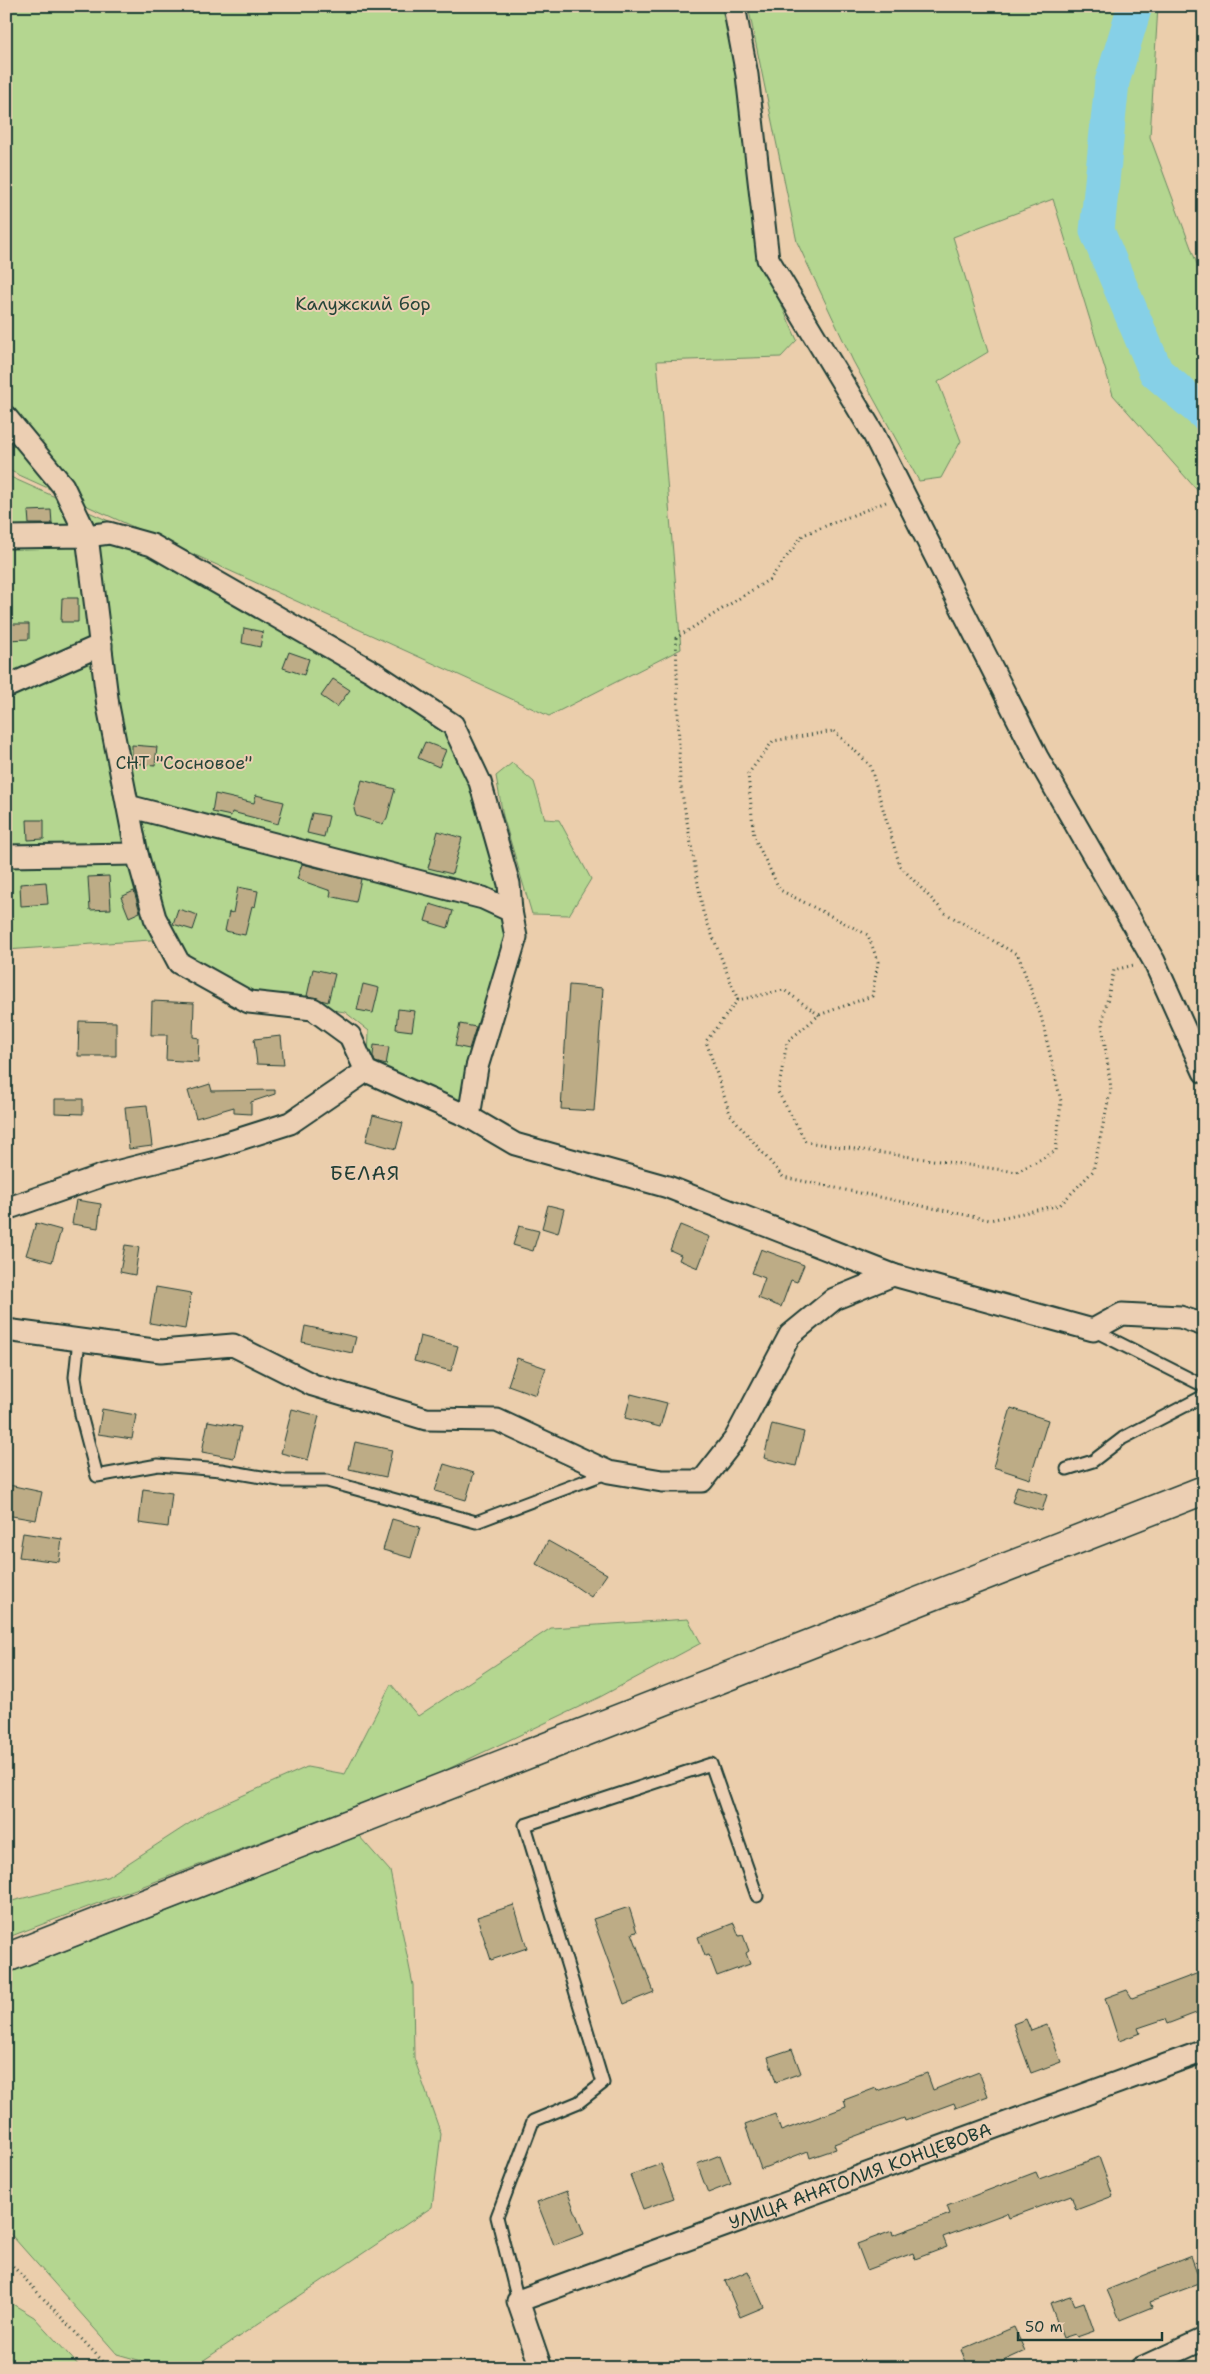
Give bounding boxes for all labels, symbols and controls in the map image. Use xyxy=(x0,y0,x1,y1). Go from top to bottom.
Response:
park label: Калужский бор xyxy=(295,292,431,316)
park label: СНТ "Сосновое" xyxy=(115,751,253,775)
district label: БЕЛАЯ xyxy=(330,1160,400,1186)
street label: УЛИЦА АНАТОЛИЯ КОНЦЕВОВА xyxy=(726,2117,995,2235)
scale bar xyxy=(1018,2309,1161,2341)
text: 50 m xyxy=(1025,2317,1063,2337)

